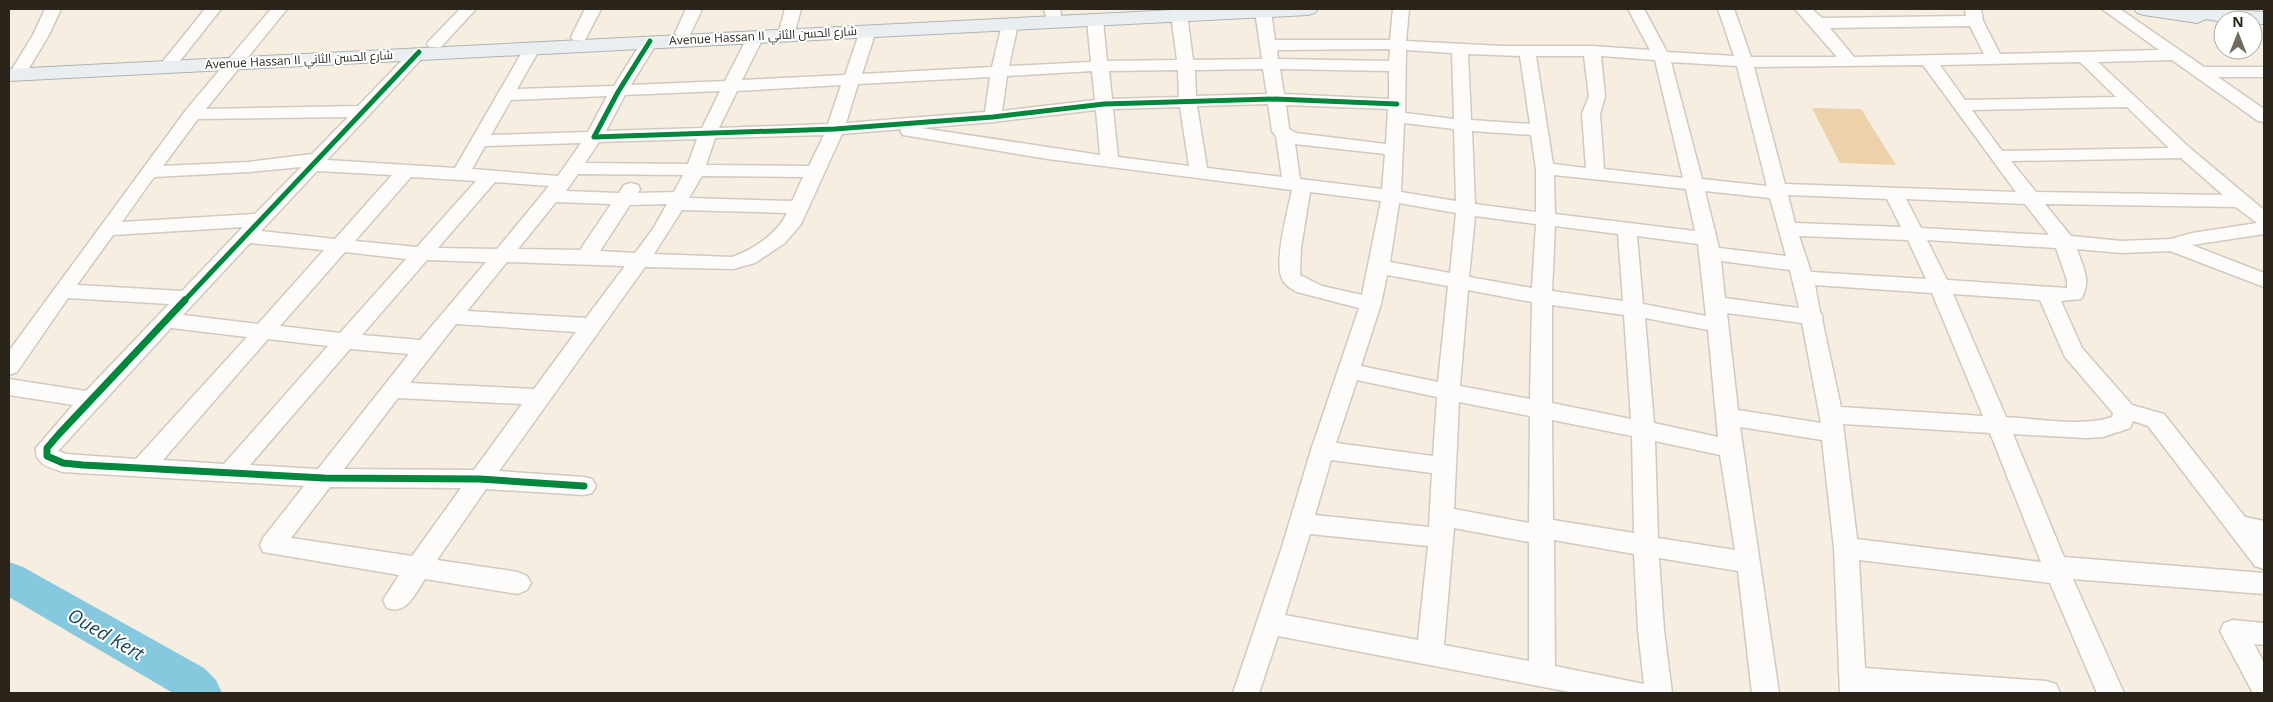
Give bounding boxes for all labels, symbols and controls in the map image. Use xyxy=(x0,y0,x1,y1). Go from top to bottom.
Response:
north arrow xyxy=(2213,10,2263,60)
text: N xyxy=(2232,12,2244,31)
street label: Avenue Hassan II شارع الحسن الثاني xyxy=(669,22,857,51)
street label: Avenue Hassan II شارع الحسن الثاني xyxy=(205,46,393,75)
water label: Oued Kert xyxy=(63,602,149,667)

